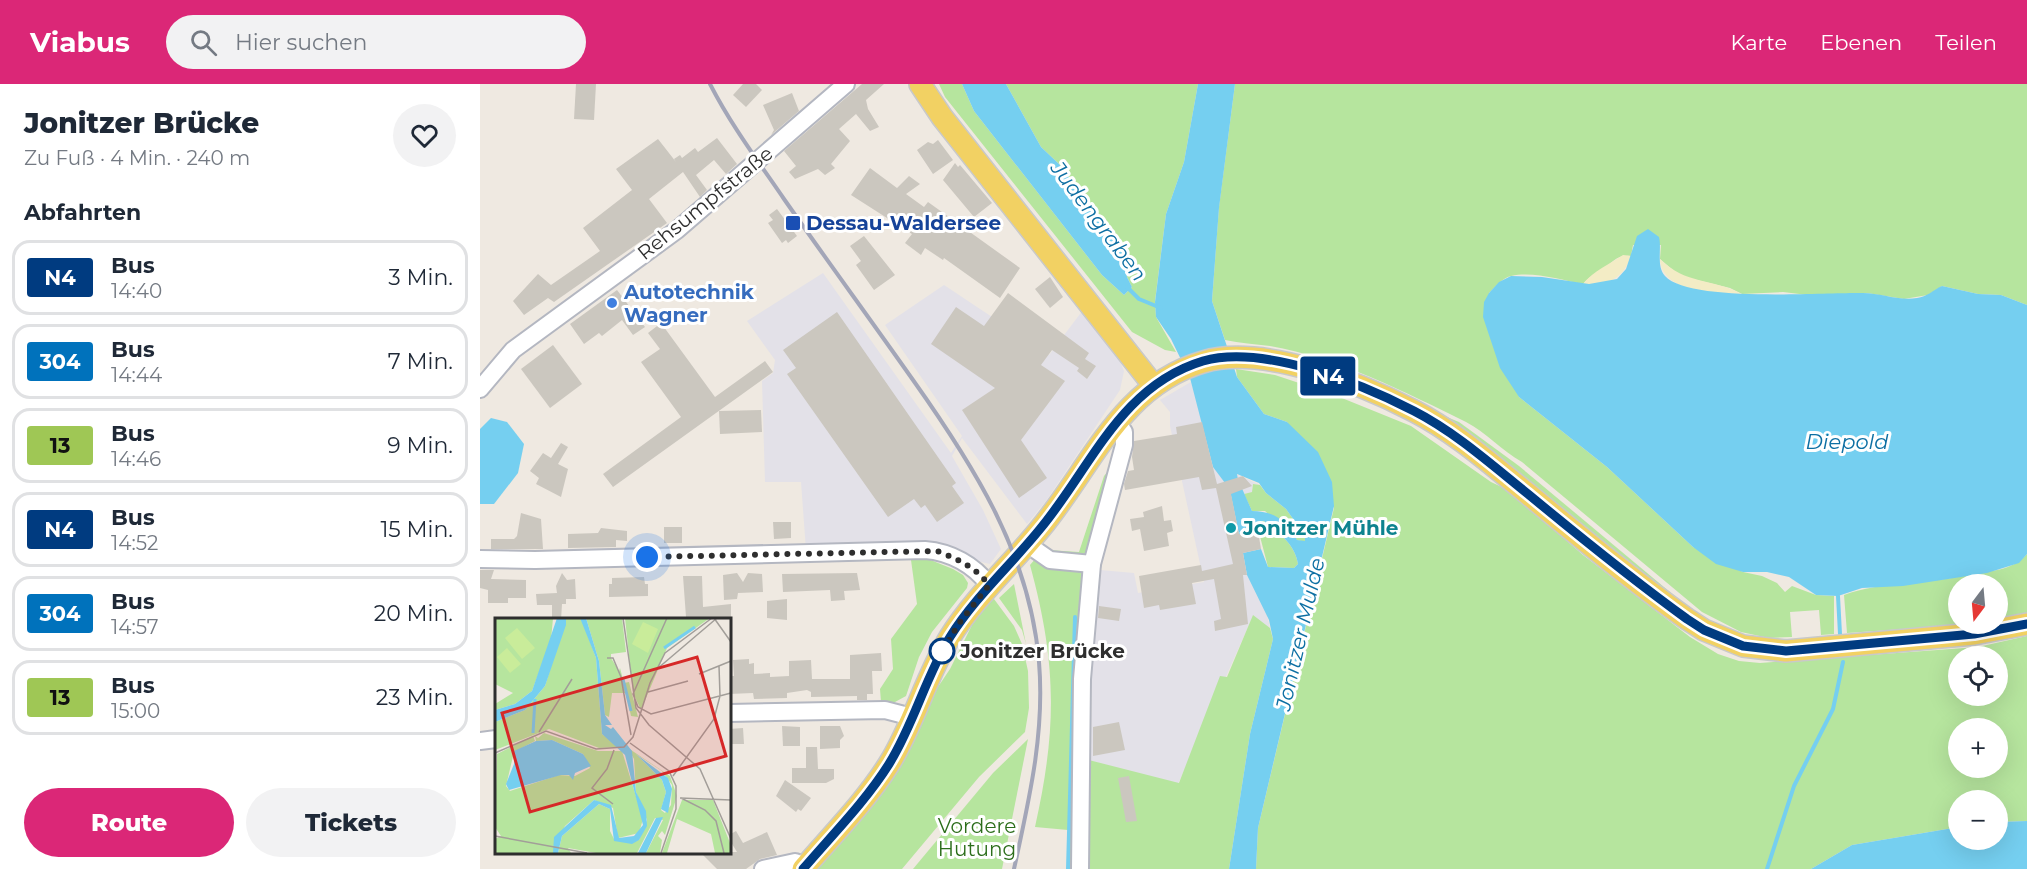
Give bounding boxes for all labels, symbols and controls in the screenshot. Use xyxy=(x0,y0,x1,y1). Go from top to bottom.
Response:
search box xyxy=(166,15,586,69)
text: Viabus xyxy=(30,25,130,59)
icon: search xyxy=(187,26,220,59)
text: Hier suchen xyxy=(235,29,367,56)
text: Karte xyxy=(1731,30,1787,55)
text: Ebenen xyxy=(1820,30,1902,55)
text: Teilen xyxy=(1935,30,1997,55)
button: heart xyxy=(393,104,456,167)
text: Jonitzer Brücke xyxy=(24,106,259,140)
street label: Rehsumpfstraße xyxy=(632,141,778,265)
text: Zu Fuß · 4 Min. · 240 m xyxy=(24,146,250,170)
water label: Judengraben xyxy=(1045,155,1152,286)
text: Abfahrten xyxy=(24,199,141,226)
place label: Dessau-Waldersee xyxy=(806,211,1001,235)
marker: Dessau-Waldersee xyxy=(784,214,802,232)
text: Bus xyxy=(111,252,155,279)
text: 3 Min. xyxy=(388,264,453,291)
text: N4 xyxy=(44,265,76,290)
text: 14:40 xyxy=(111,279,162,303)
place label: Autotechnik Wagner xyxy=(623,280,755,327)
marker: Autotechnik Wagner xyxy=(605,296,619,310)
text: Bus xyxy=(111,336,155,363)
text: 7 Min. xyxy=(388,348,453,375)
text: 304 xyxy=(39,349,81,374)
line badge: N4 xyxy=(1301,356,1355,396)
text: 14:44 xyxy=(111,363,162,387)
text: N4 xyxy=(1312,364,1344,389)
text: Bus xyxy=(111,420,155,447)
water label: Diepold xyxy=(1806,429,1889,454)
text: 9 Min. xyxy=(387,432,453,459)
text: 13 xyxy=(50,433,70,458)
text: 14:46 xyxy=(111,447,161,471)
text: Bus xyxy=(111,504,155,531)
text: 15 Min. xyxy=(380,516,453,543)
place label: Jonitzer Mühle xyxy=(1242,516,1398,540)
text: N4 xyxy=(44,517,76,542)
marker: Jonitzer Mühle xyxy=(1224,521,1238,535)
text: 14:52 xyxy=(111,531,158,555)
your location xyxy=(632,542,662,572)
water label: Jonitzer Mulde xyxy=(1270,555,1330,714)
north arrow xyxy=(1948,574,2008,634)
map controls xyxy=(1948,574,2008,850)
text: Bus xyxy=(111,588,155,615)
text: 20 Min. xyxy=(374,600,453,627)
text: 304 xyxy=(39,601,81,626)
text: 14:57 xyxy=(111,615,159,639)
inset map xyxy=(495,618,730,854)
marker: Jonitzer Brücke xyxy=(929,638,955,664)
place label: Jonitzer Brücke xyxy=(959,639,1125,663)
button: locate xyxy=(1948,646,2008,706)
text: Bus xyxy=(111,672,155,699)
text: 23 Min. xyxy=(376,684,453,711)
text: 13 xyxy=(50,685,70,710)
text: 15:00 xyxy=(111,699,160,723)
button: + xyxy=(1948,718,2008,778)
button: Route xyxy=(24,788,234,857)
button: Tickets xyxy=(246,788,456,857)
button: − xyxy=(1948,790,2008,850)
park label: Vordere Hutung xyxy=(938,814,1016,861)

